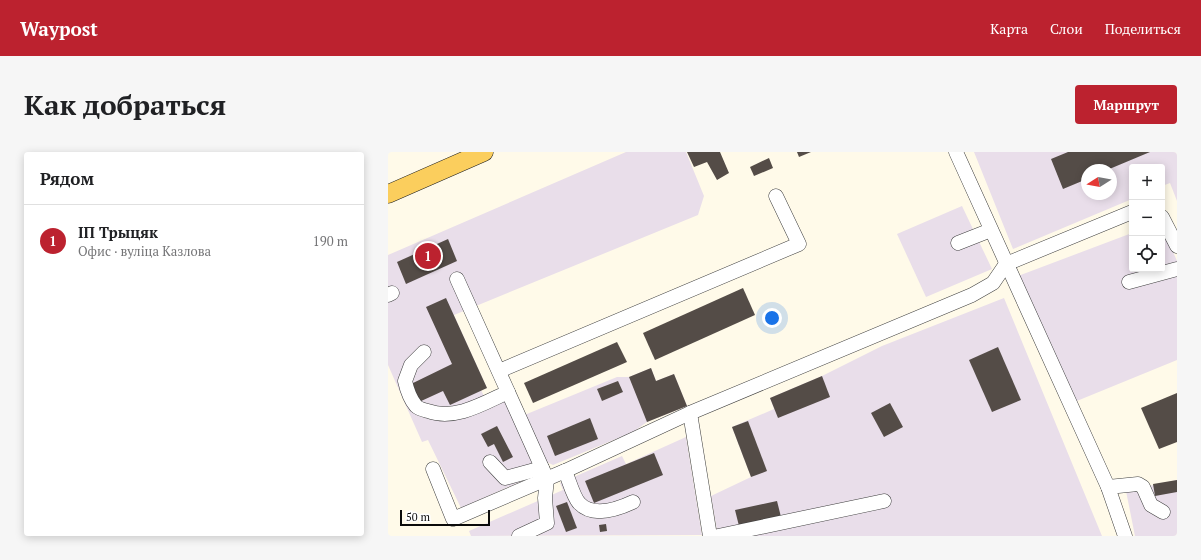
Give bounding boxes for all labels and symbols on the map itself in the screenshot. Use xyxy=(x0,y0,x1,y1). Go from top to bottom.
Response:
north arrow xyxy=(1081,164,1117,200)
pin: 1 xyxy=(415,241,441,271)
your location xyxy=(762,308,782,328)
scale bar xyxy=(400,508,490,527)

